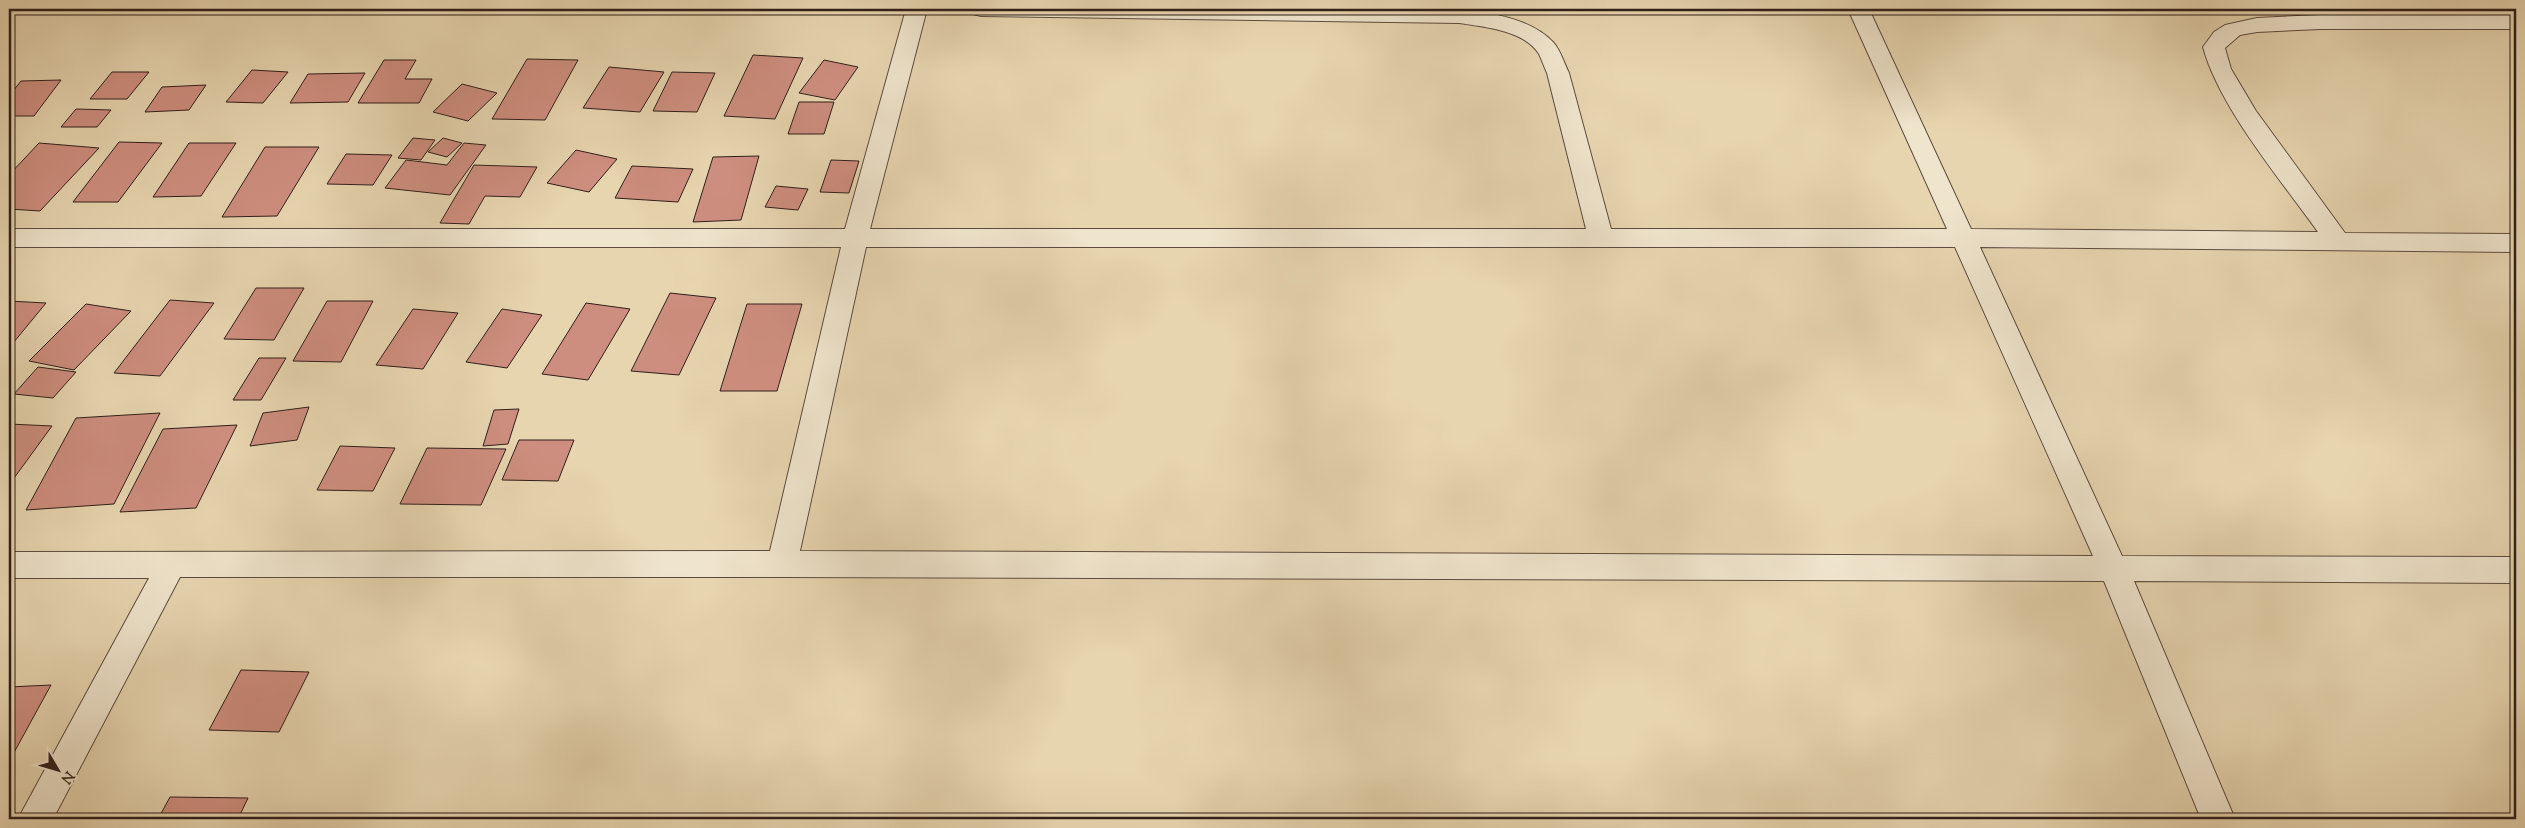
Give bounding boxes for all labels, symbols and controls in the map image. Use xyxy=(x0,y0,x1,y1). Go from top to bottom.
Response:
north arrow xyxy=(32,746,82,796)
text: N xyxy=(55,766,78,787)

